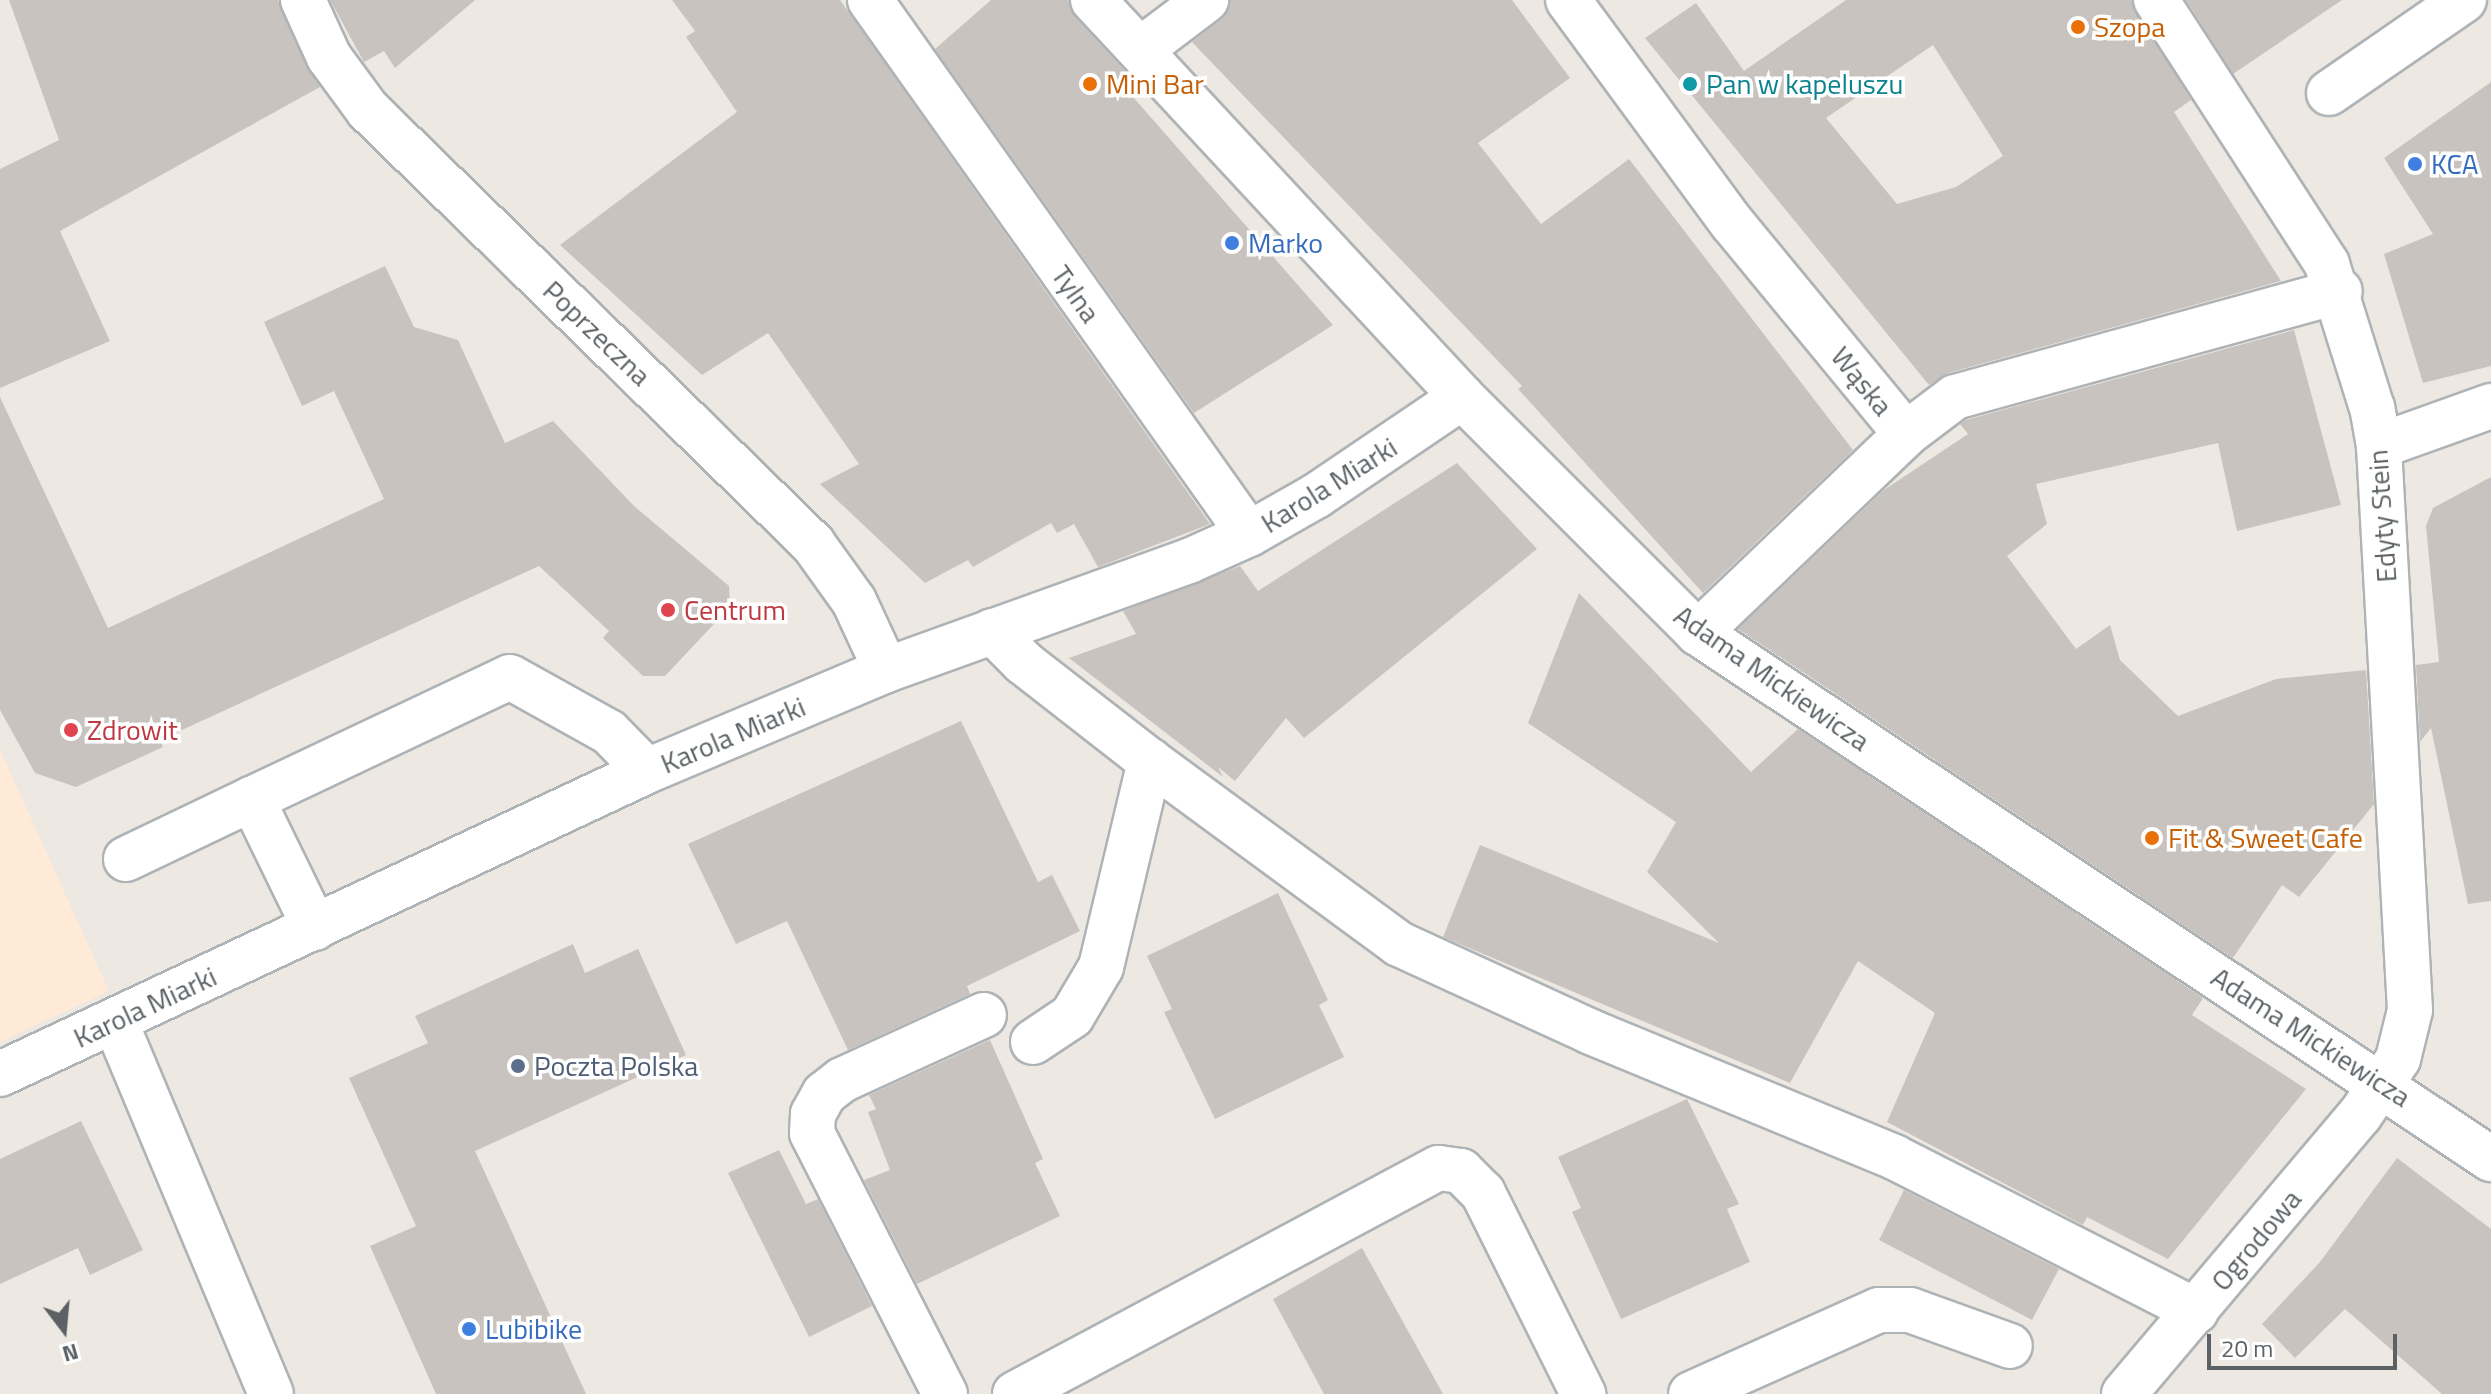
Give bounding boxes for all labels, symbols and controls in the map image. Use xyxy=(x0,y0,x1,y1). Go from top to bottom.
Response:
place label: Szopa xyxy=(2094,10,2165,44)
marker: Szopa xyxy=(2069,18,2087,36)
place label: Mini Bar xyxy=(1106,67,1204,101)
place label: Pan w kapeluszu xyxy=(1706,67,1903,101)
marker: Mini Bar xyxy=(1081,75,1099,93)
marker: Pan w kapeluszu xyxy=(1681,75,1699,93)
place label: KCA xyxy=(2431,147,2478,181)
marker: KCA xyxy=(2406,155,2424,173)
place label: Marko xyxy=(1248,226,1323,260)
marker: Marko xyxy=(1223,234,1241,252)
street label: Tylna xyxy=(1044,259,1108,329)
street label: Poprzeczna xyxy=(536,273,658,393)
street label: Wąska xyxy=(1824,340,1900,422)
street label: Karola Miarki xyxy=(1255,430,1403,540)
street label: Edyty Stein xyxy=(2361,448,2403,584)
place label: Centrum xyxy=(684,593,786,627)
street label: Adama Mickiewicza xyxy=(1668,598,1876,758)
marker: Centrum xyxy=(659,601,677,619)
street label: Karola Miarki xyxy=(656,690,810,780)
place label: Zdrowit xyxy=(87,713,178,747)
marker: Zdrowit xyxy=(62,721,80,739)
place label: Fit & Sweet Cafe xyxy=(2168,821,2363,855)
marker: Fit & Sweet Cafe xyxy=(2143,829,2161,847)
street label: Karola Miarki xyxy=(68,959,222,1055)
street label: Adama Mickiewicza xyxy=(2205,960,2417,1114)
place label: Poczta Polska xyxy=(534,1049,698,1083)
marker: Poczta Polska xyxy=(509,1057,527,1075)
street label: Ogrodowa xyxy=(2204,1183,2308,1297)
north arrow xyxy=(24,1290,104,1370)
place label: Lubibike xyxy=(485,1312,582,1346)
scale bar xyxy=(2211,1318,2401,1368)
marker: Lubibike xyxy=(460,1320,478,1338)
text: 20 m xyxy=(2221,1330,2273,1366)
text: N xyxy=(59,1335,83,1372)

